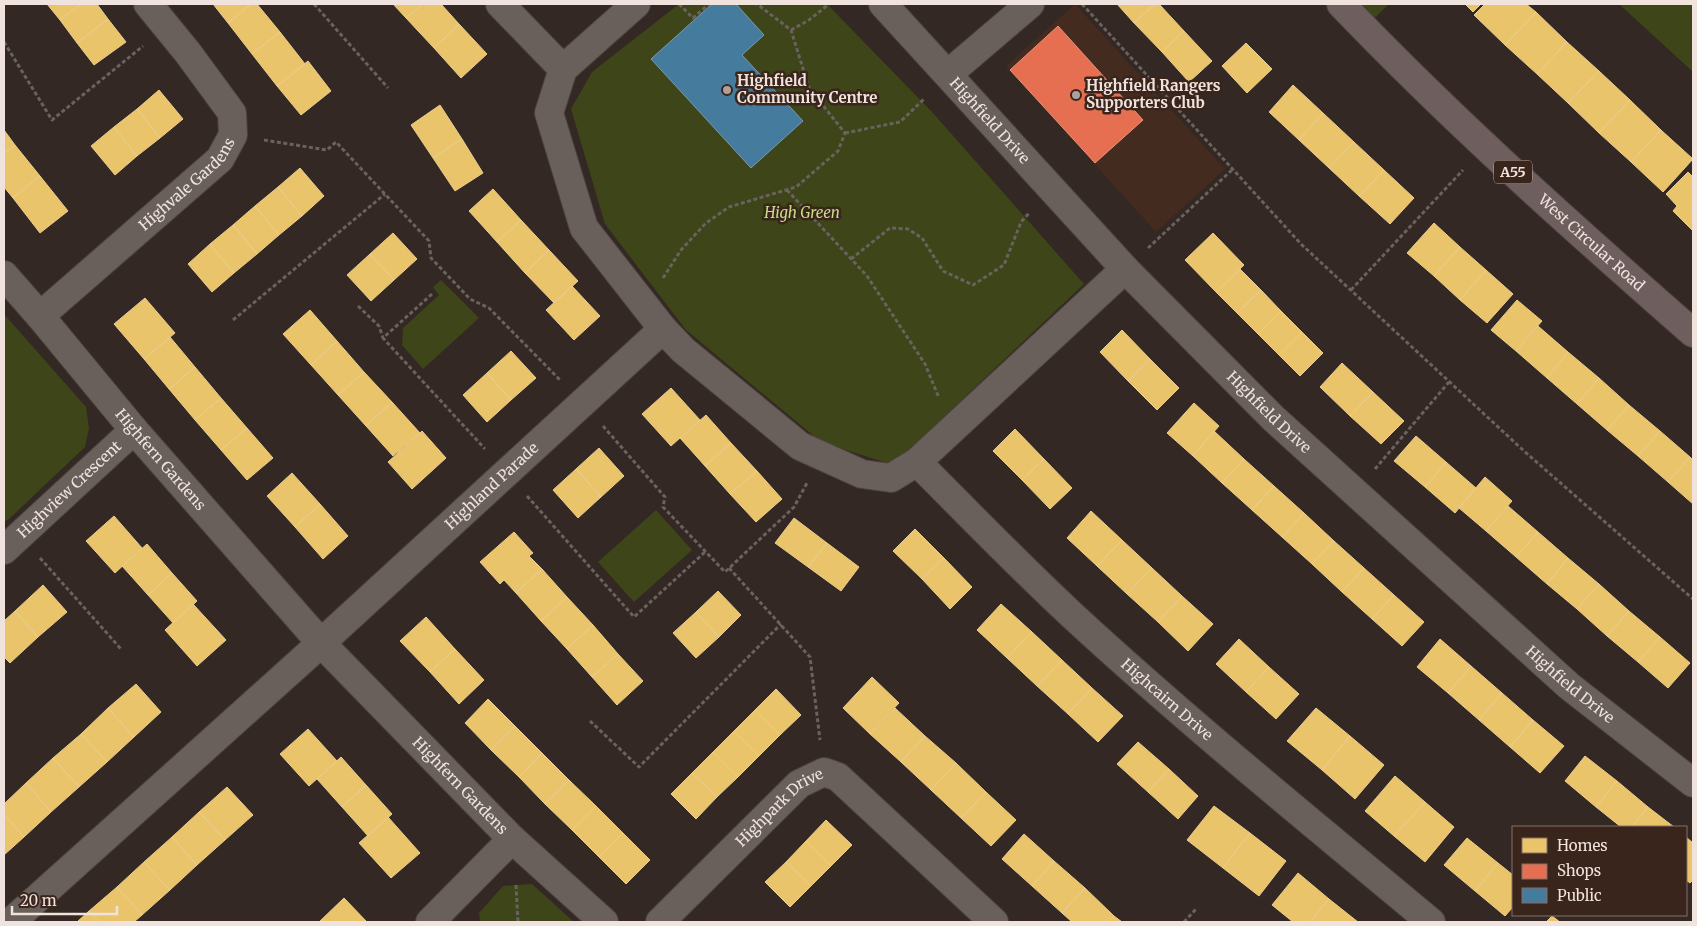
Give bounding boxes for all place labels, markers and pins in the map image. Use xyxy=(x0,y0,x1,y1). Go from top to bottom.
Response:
place label: Highfield Community Centre xyxy=(737,71,877,107)
place label: Highfield Rangers Supporters Club xyxy=(1086,76,1221,112)
marker: Highfield Community Centre xyxy=(721,84,733,96)
marker: Highfield Rangers Supporters Club xyxy=(1070,89,1082,101)

